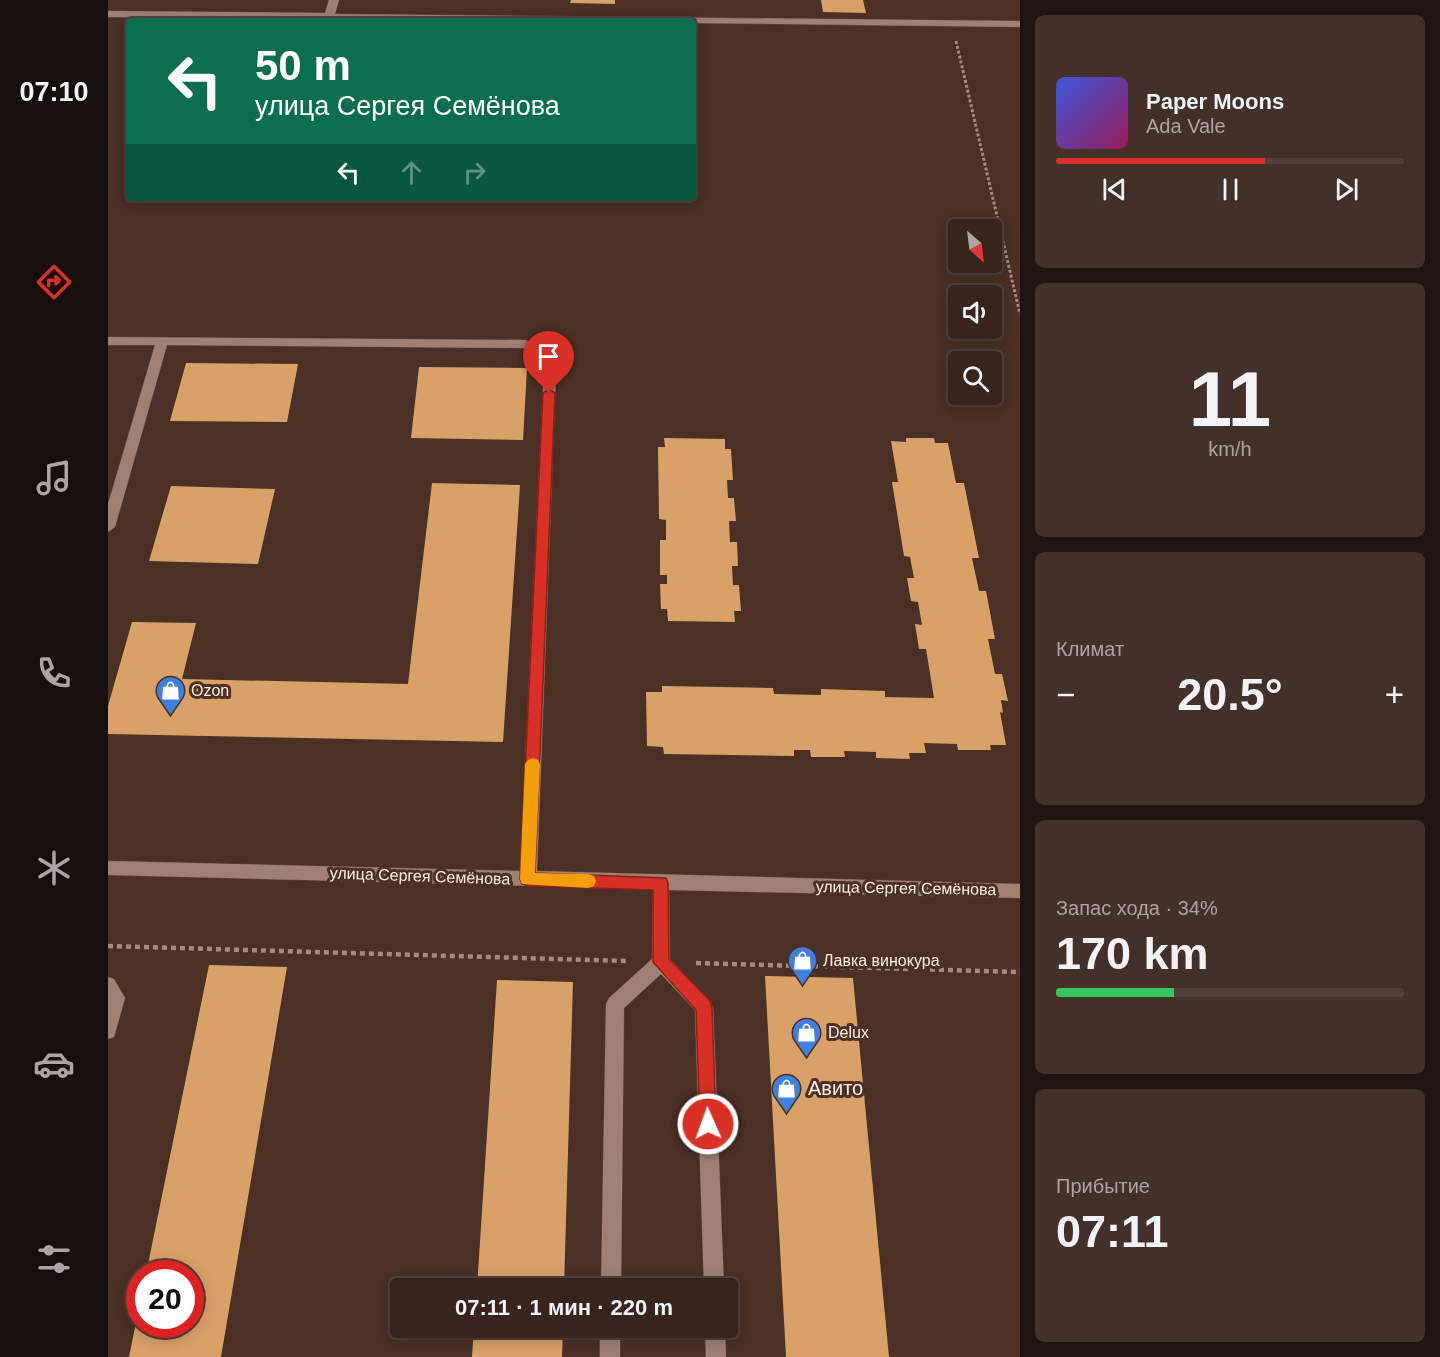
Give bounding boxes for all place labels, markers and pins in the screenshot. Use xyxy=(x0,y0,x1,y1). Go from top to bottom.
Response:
pin xyxy=(523,331,574,393)
shop icon: Ozon xyxy=(154,674,186,716)
place label: Ozon xyxy=(191,682,229,699)
shop icon: Лавка винокура xyxy=(786,944,818,986)
place label: Лавка винокура xyxy=(823,952,940,969)
shop icon: Delux xyxy=(791,1016,823,1058)
place label: Delux xyxy=(828,1024,869,1041)
shop icon: Авито xyxy=(771,1072,803,1114)
place label: Авито xyxy=(808,1077,863,1099)

